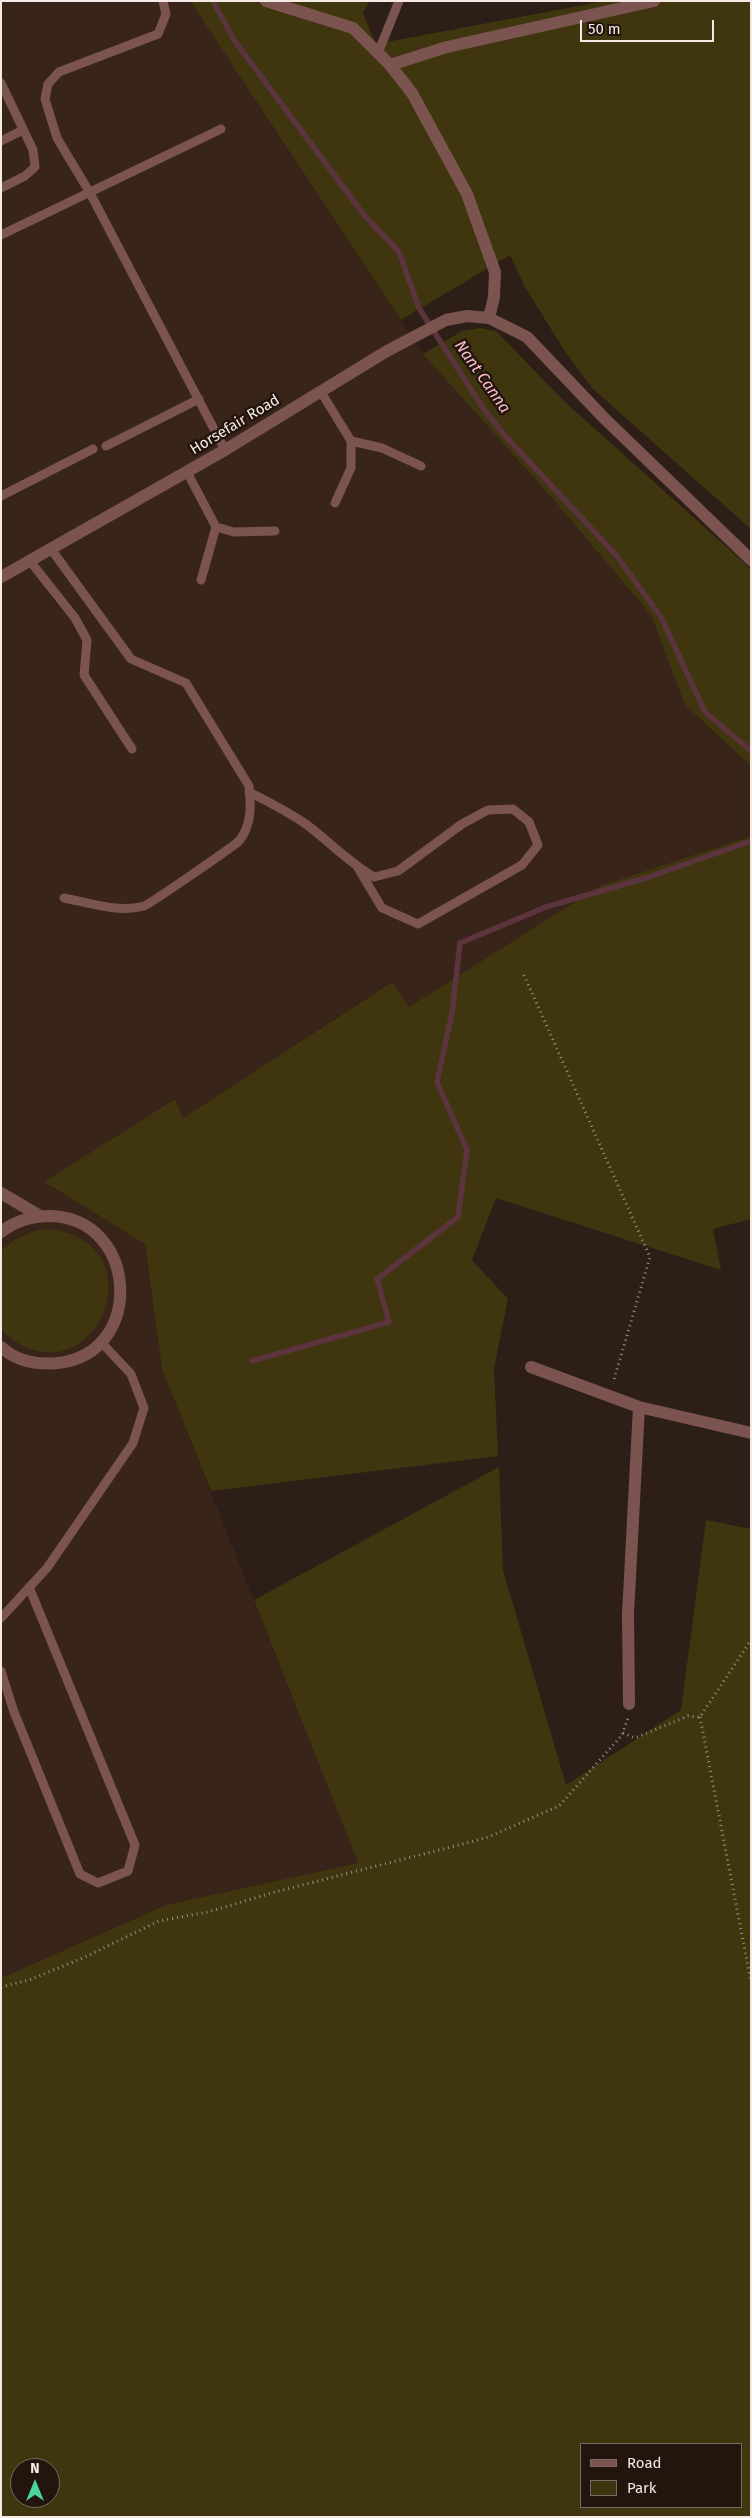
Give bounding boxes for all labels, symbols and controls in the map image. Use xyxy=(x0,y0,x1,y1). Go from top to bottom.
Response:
scale bar xyxy=(582,10,716,42)
text: 50 m xyxy=(588,20,621,38)
water label: Nant Canna xyxy=(450,337,514,417)
street label: Horsefair Road xyxy=(187,391,283,459)
legend xyxy=(580,2443,742,2508)
text: Road xyxy=(627,2454,662,2472)
north arrow xyxy=(10,2458,60,2508)
text: N xyxy=(30,2460,40,2477)
text: Park xyxy=(627,2479,657,2497)

